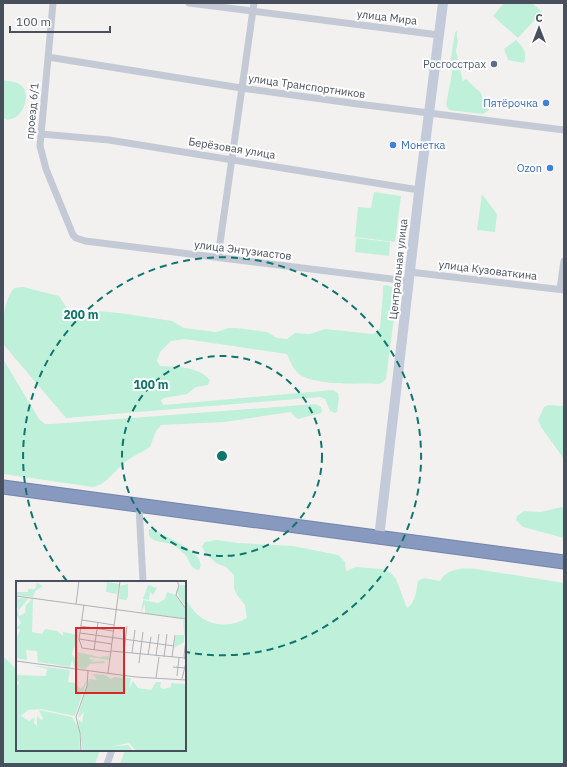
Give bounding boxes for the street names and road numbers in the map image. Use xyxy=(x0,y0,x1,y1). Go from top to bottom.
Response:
street label: улица Мира xyxy=(356,6,418,28)
street label: улица Транспортников xyxy=(248,71,366,101)
street label: проезд 6/1 xyxy=(23,82,41,140)
street label: Берёзовая улица xyxy=(187,134,277,162)
street label: Центральная улица xyxy=(386,218,410,320)
street label: улица Энтузиастов xyxy=(193,237,293,263)
street label: улица Кузоваткина xyxy=(438,257,538,283)

